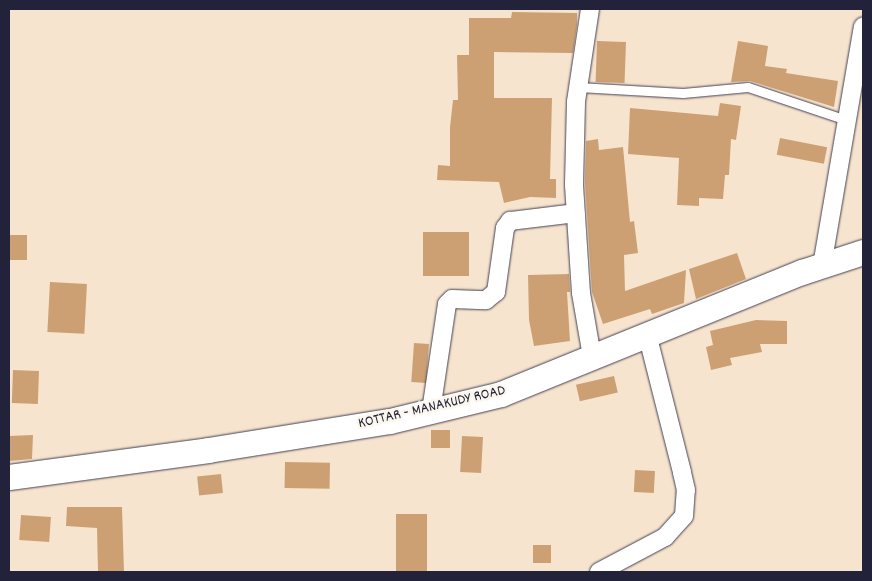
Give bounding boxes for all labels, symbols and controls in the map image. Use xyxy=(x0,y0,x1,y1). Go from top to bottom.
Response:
street label: KOTTAR - MANAKUDY ROAD xyxy=(357,382,507,434)

